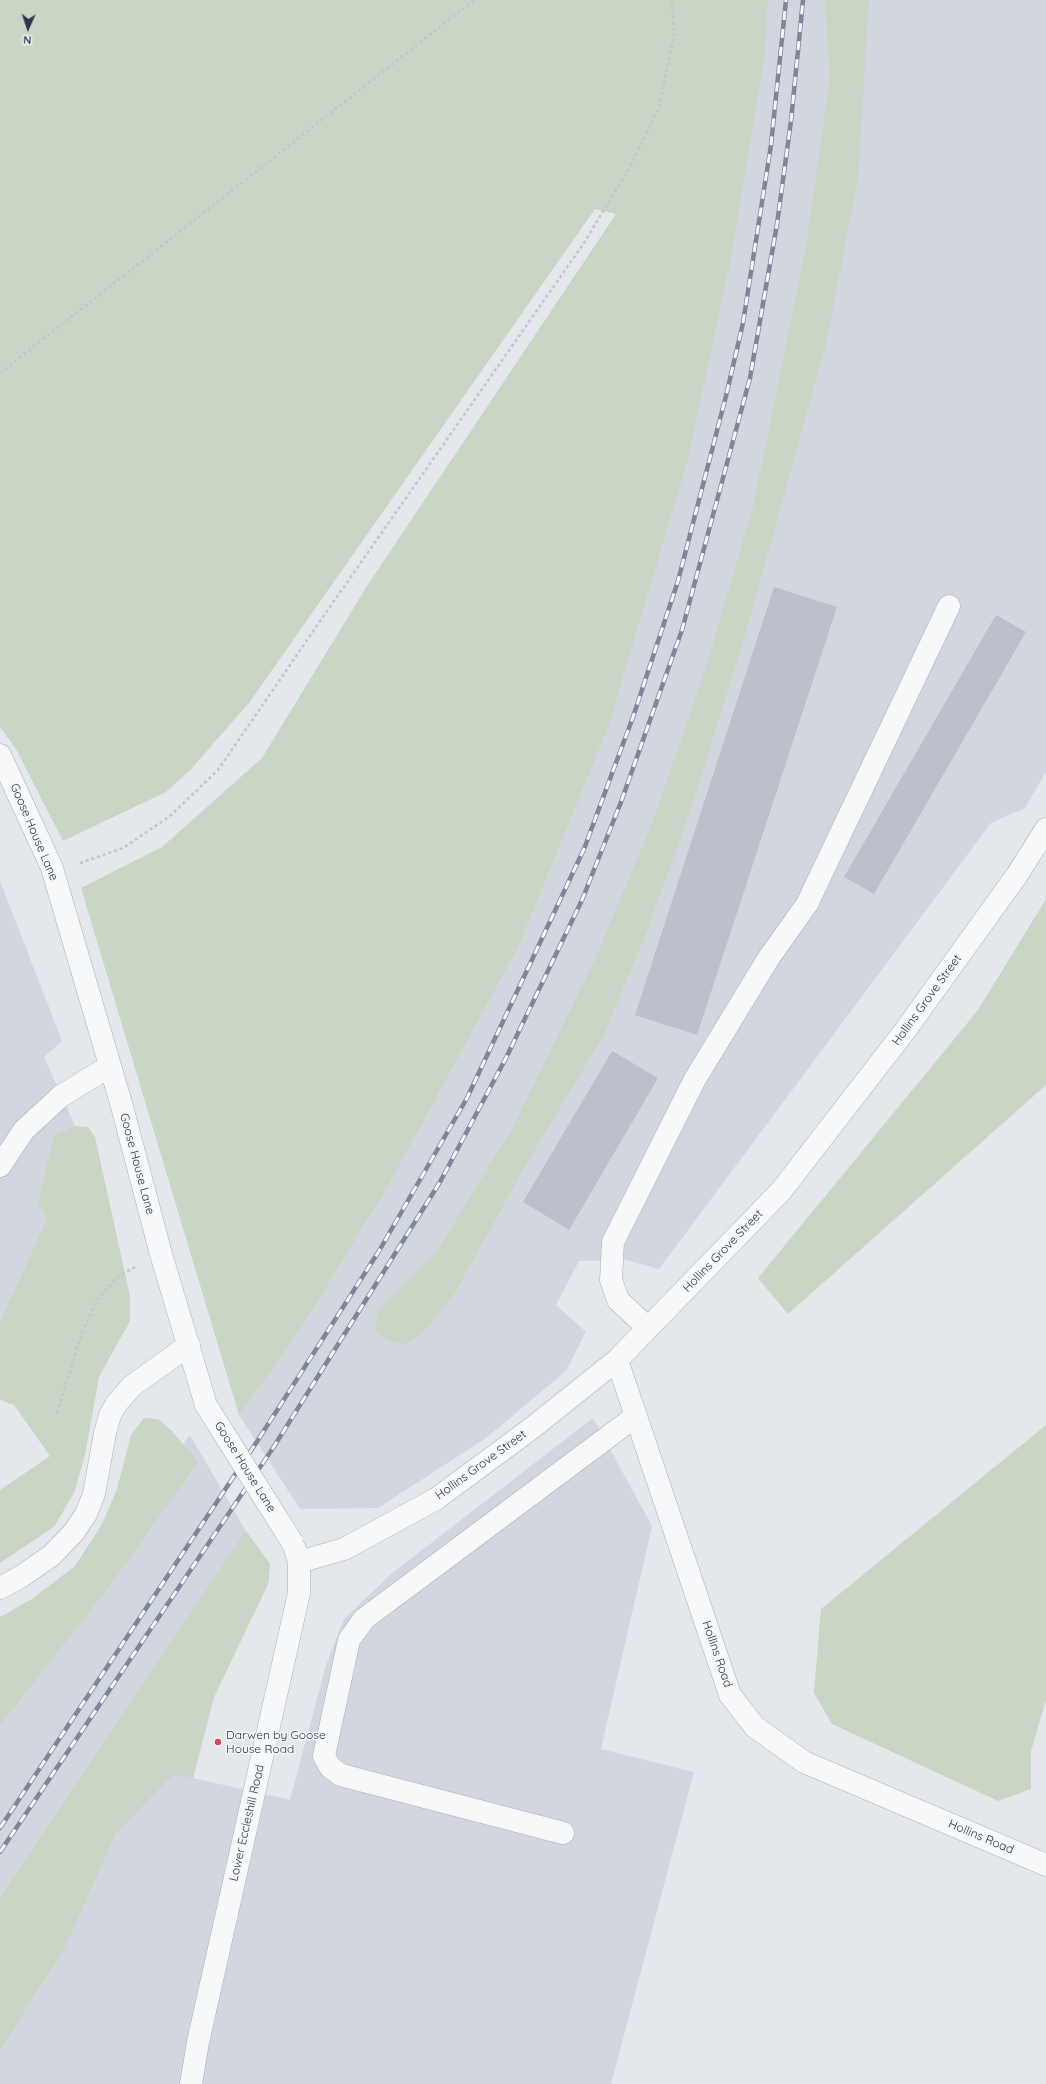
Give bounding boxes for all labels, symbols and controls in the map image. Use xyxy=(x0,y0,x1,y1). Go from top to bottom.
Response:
north arrow xyxy=(8,8,48,48)
text: N xyxy=(23,33,32,47)
street label: Goose House Lane xyxy=(7,781,61,883)
street label: Hollins Grove Street xyxy=(889,952,965,1048)
street label: Goose House Lane xyxy=(117,1112,157,1216)
street label: Hollins Grove Street xyxy=(680,1207,766,1295)
street label: Goose House Lane xyxy=(211,1419,279,1515)
street label: Hollins Grove Street xyxy=(433,1427,529,1503)
street label: Hollins Road xyxy=(699,1619,735,1689)
place label: Darwen by Goose House Road xyxy=(226,1728,326,1756)
marker: Darwen by Goose House Road xyxy=(213,1737,223,1747)
street label: Lower Eccleshill Road xyxy=(227,1763,267,1883)
street label: Hollins Road xyxy=(946,1817,1016,1857)

